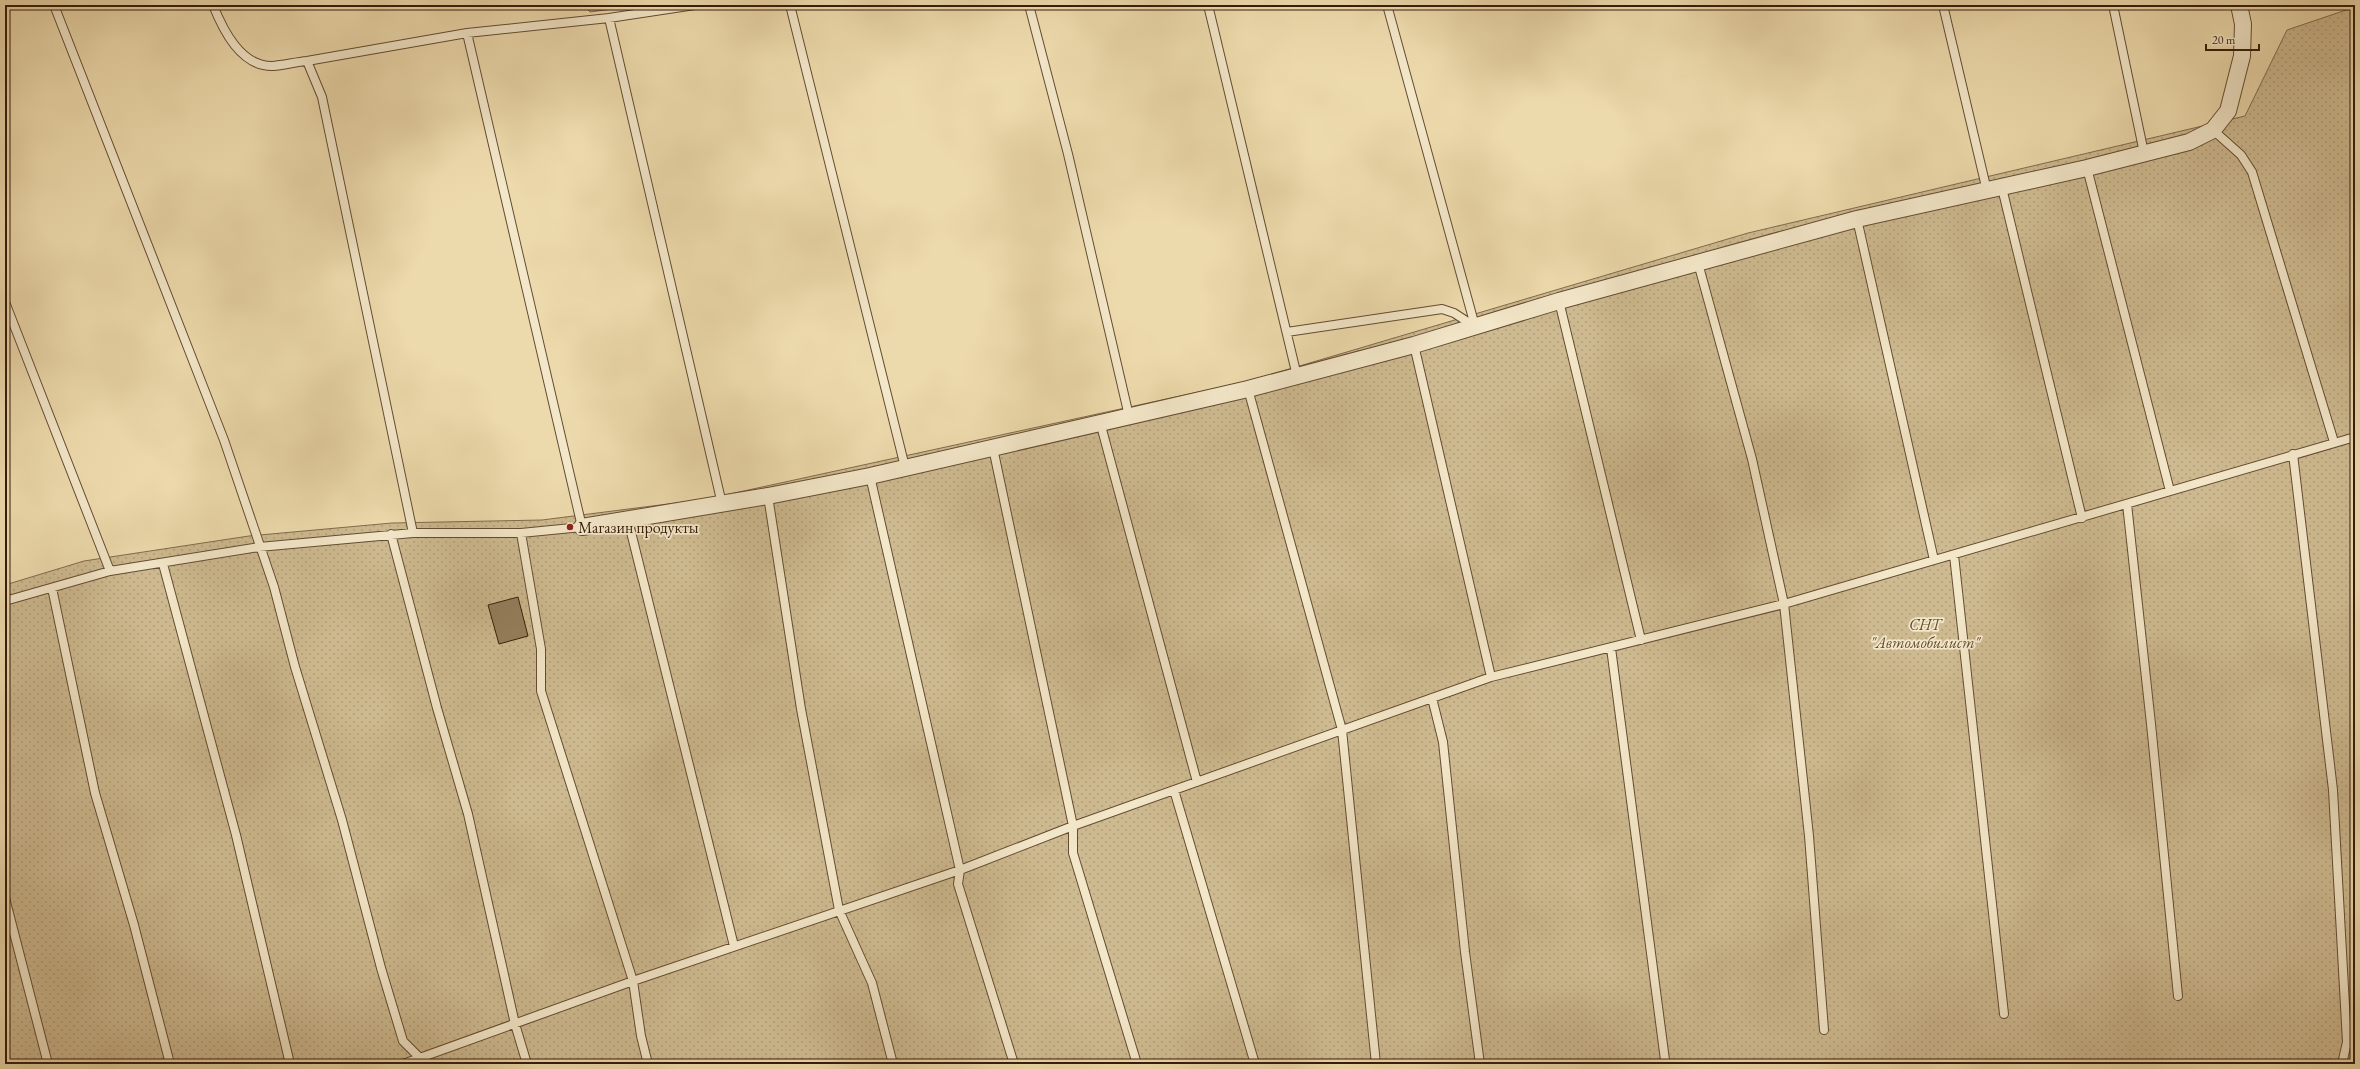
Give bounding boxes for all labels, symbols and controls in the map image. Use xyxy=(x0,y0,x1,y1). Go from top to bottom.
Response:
scale bar xyxy=(2206,26,2259,52)
text: 20 m xyxy=(2212,32,2236,48)
place label: Магазин продукты xyxy=(578,517,699,538)
marker: Магазин продукты xyxy=(565,522,575,532)
park label: СНТ "Автомобилист" xyxy=(1870,614,1982,653)

